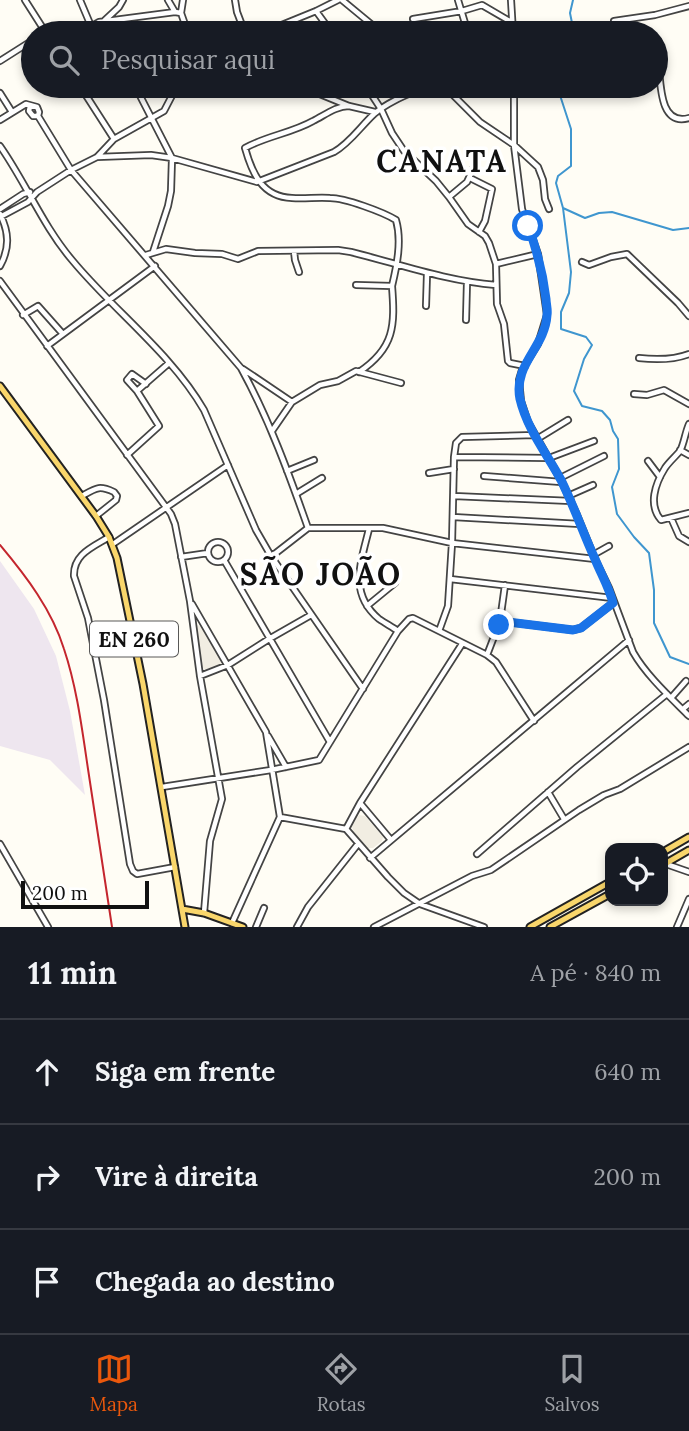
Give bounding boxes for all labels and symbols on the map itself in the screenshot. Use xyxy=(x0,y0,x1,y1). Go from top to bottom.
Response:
district label: CANATA xyxy=(376,142,508,180)
route start xyxy=(512,210,543,241)
district label: SÃO JOÃO xyxy=(240,555,402,593)
route end xyxy=(483,609,514,640)
road number: EN 260 xyxy=(90,622,178,656)
scale bar xyxy=(21,878,149,910)

